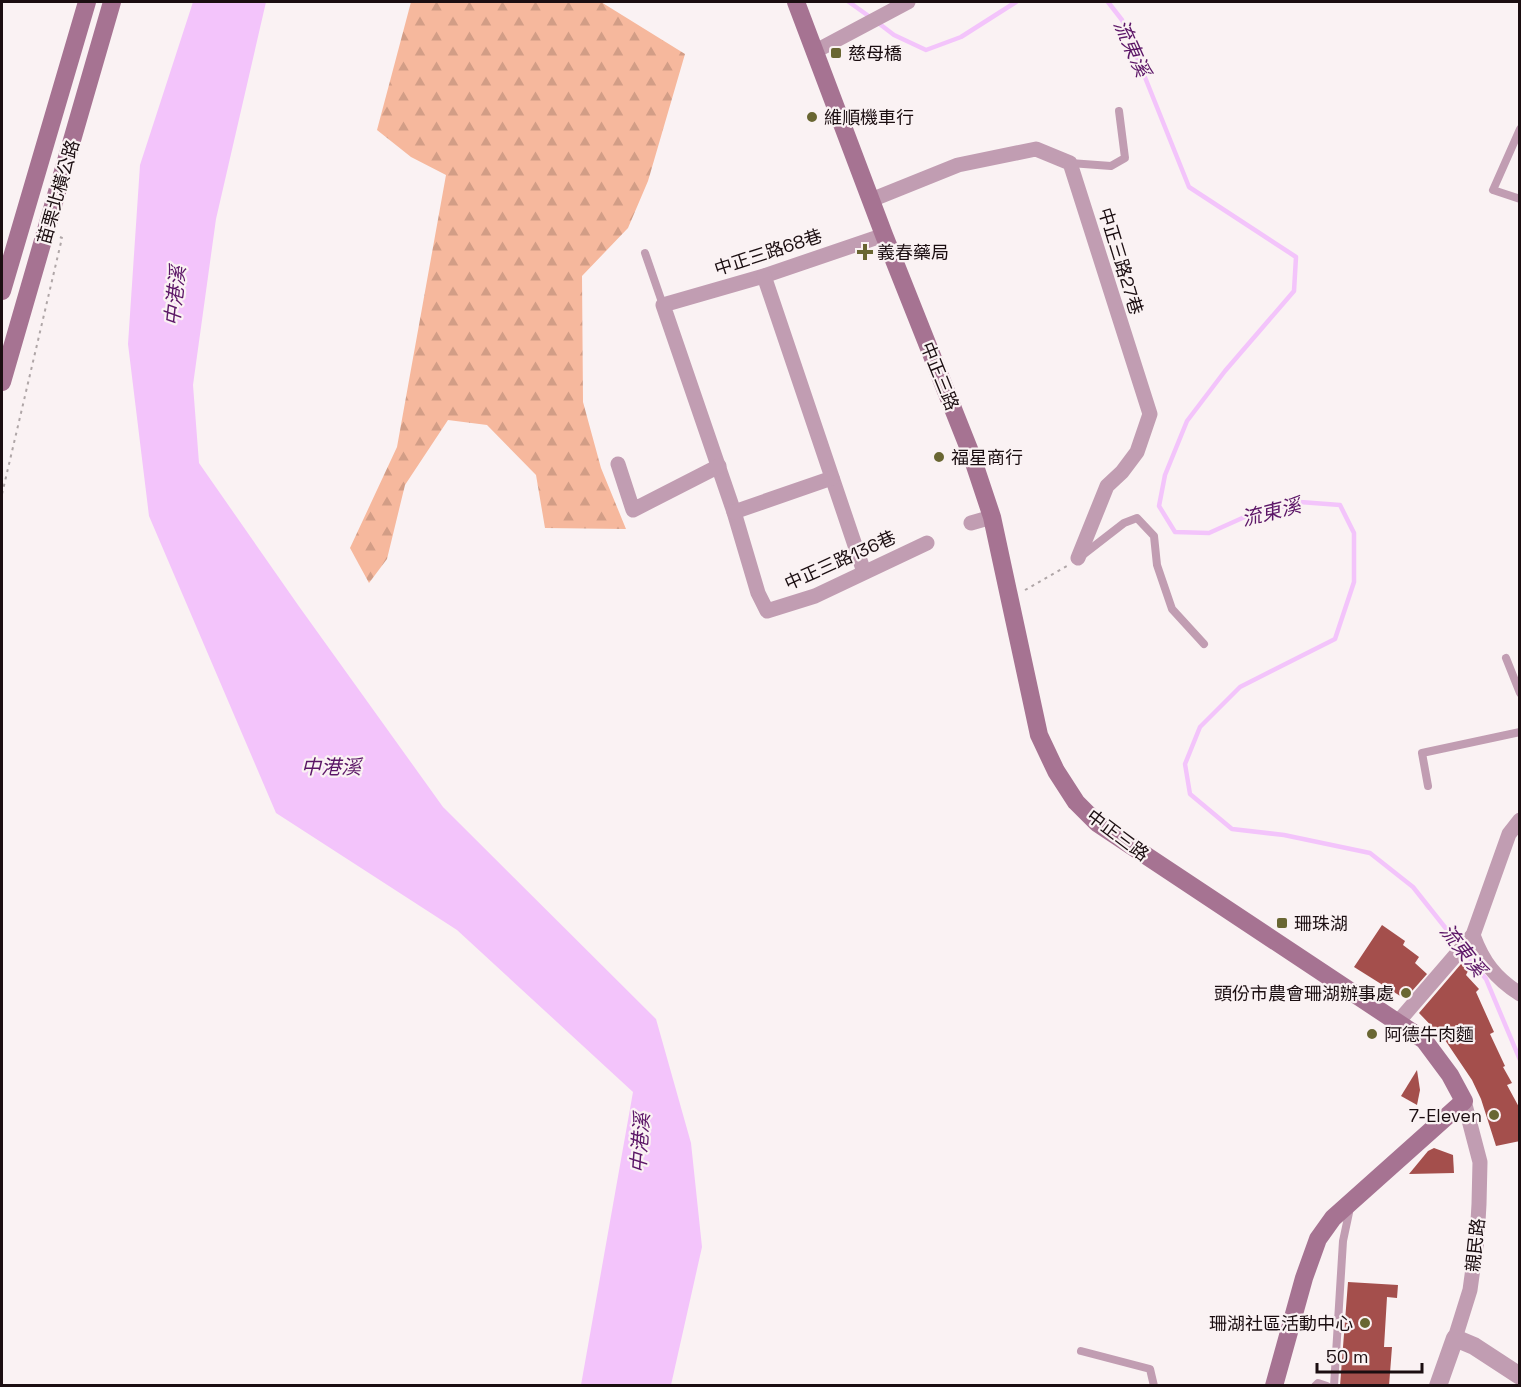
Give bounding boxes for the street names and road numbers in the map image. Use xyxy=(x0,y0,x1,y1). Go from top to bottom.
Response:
street label: 苗栗北橫公路 xyxy=(32,137,84,247)
street label: 中正三路27巷 xyxy=(1094,205,1148,317)
street label: 中正三路68巷 xyxy=(711,224,825,280)
street label: 中正三路 xyxy=(916,338,964,414)
street label: 中正三路136巷 xyxy=(781,525,899,595)
street label: 中正三路 xyxy=(1082,804,1154,866)
street label: 親民路 xyxy=(1461,1217,1489,1273)

